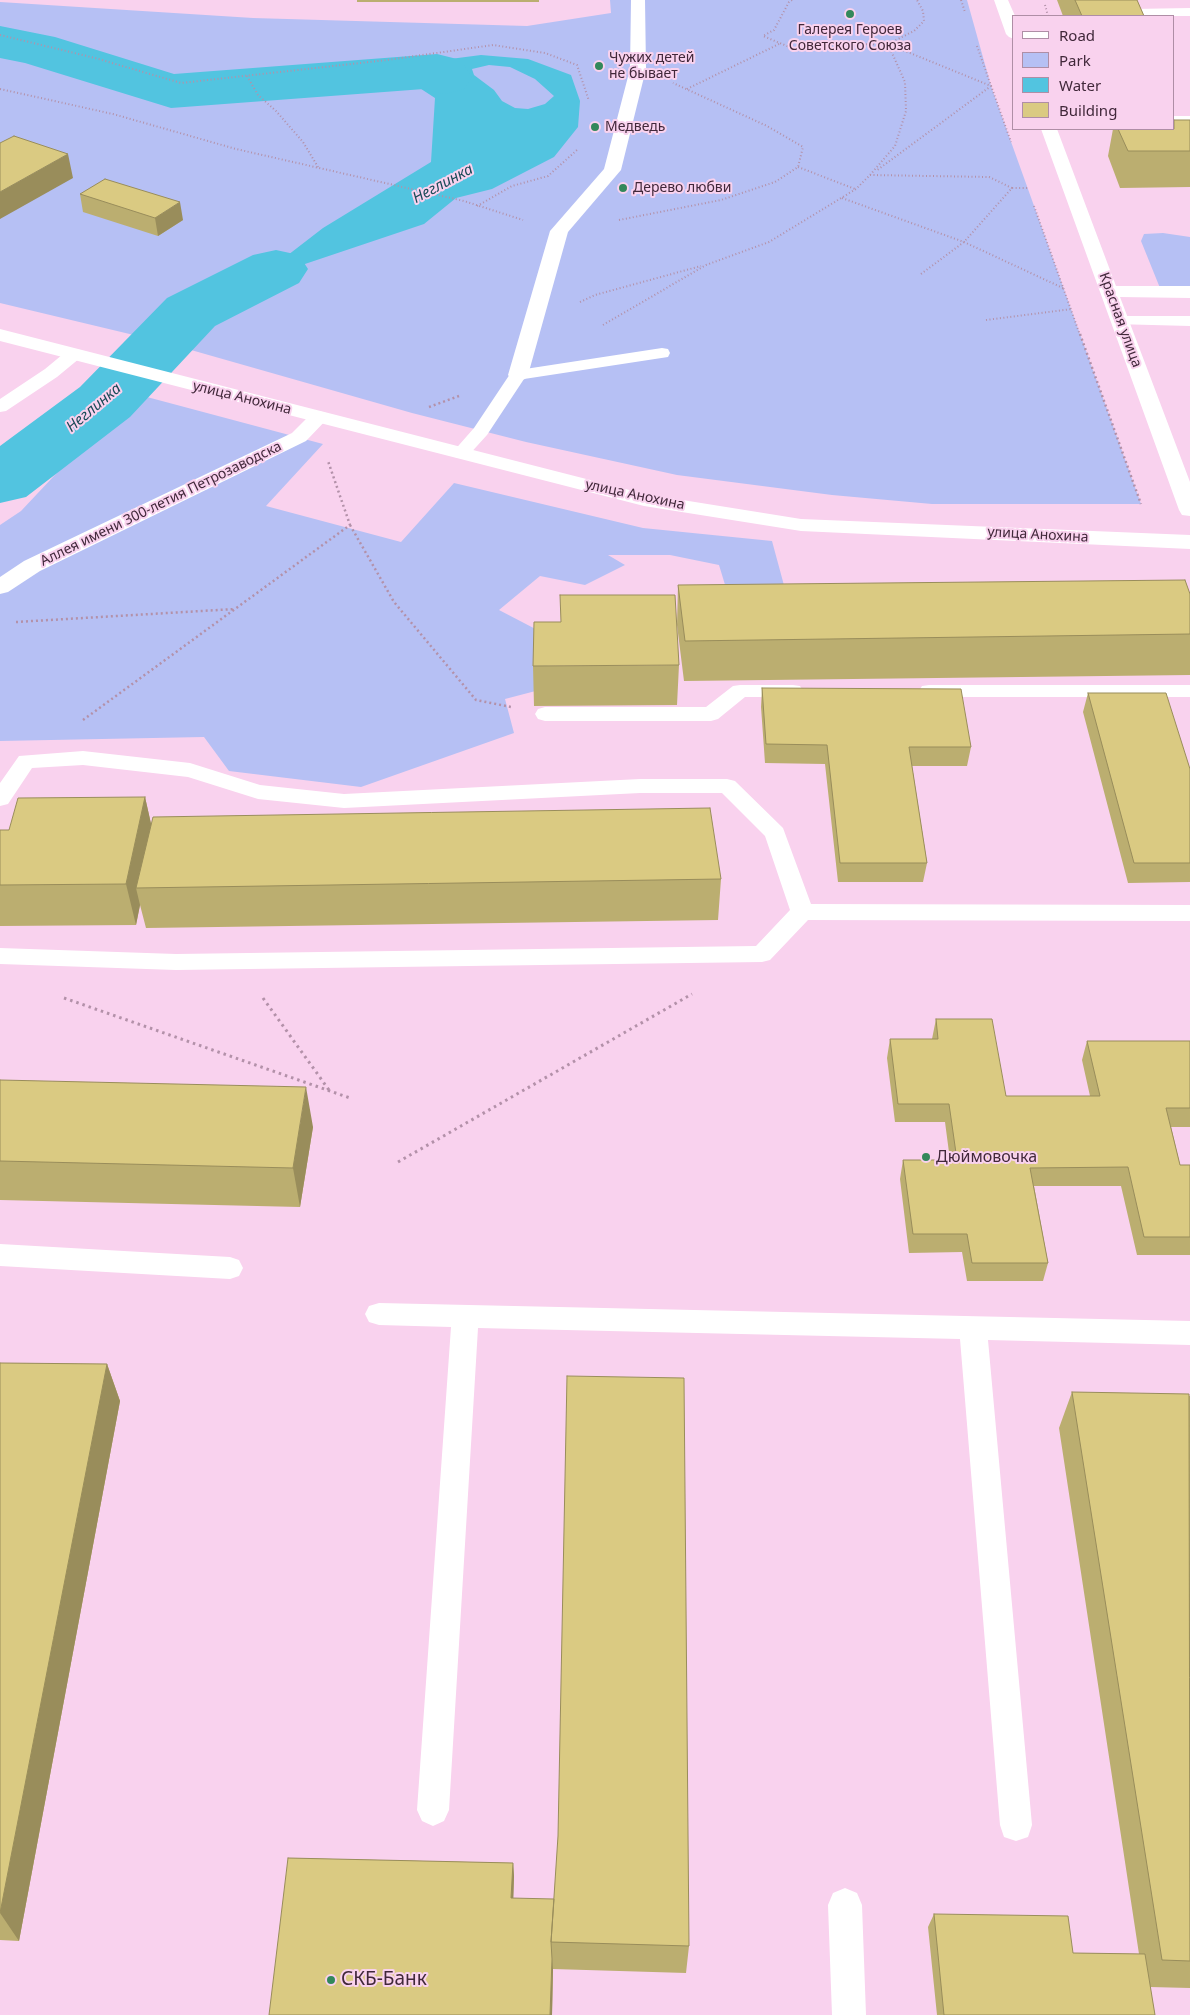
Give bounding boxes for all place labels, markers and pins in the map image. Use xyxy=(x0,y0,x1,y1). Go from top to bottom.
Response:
marker: Галерея Героев Советского Союза xyxy=(844,8,856,20)
place label: Галерея Героев Советского Союза xyxy=(789,22,911,54)
place label: Чужих детей не бывает xyxy=(609,50,695,82)
marker: Чужих детей не бывает xyxy=(593,60,605,72)
place label: Медведь xyxy=(605,119,665,135)
marker: Медведь xyxy=(589,121,601,133)
place label: Дерево любви xyxy=(633,180,731,196)
marker: Дерево любви xyxy=(617,182,629,194)
place label: Дюймовочка xyxy=(936,1147,1037,1167)
marker: Дюймовочка xyxy=(920,1151,932,1163)
place label: СКБ-Банк xyxy=(341,1969,427,1991)
marker: СКБ-Банк xyxy=(325,1974,337,1986)

